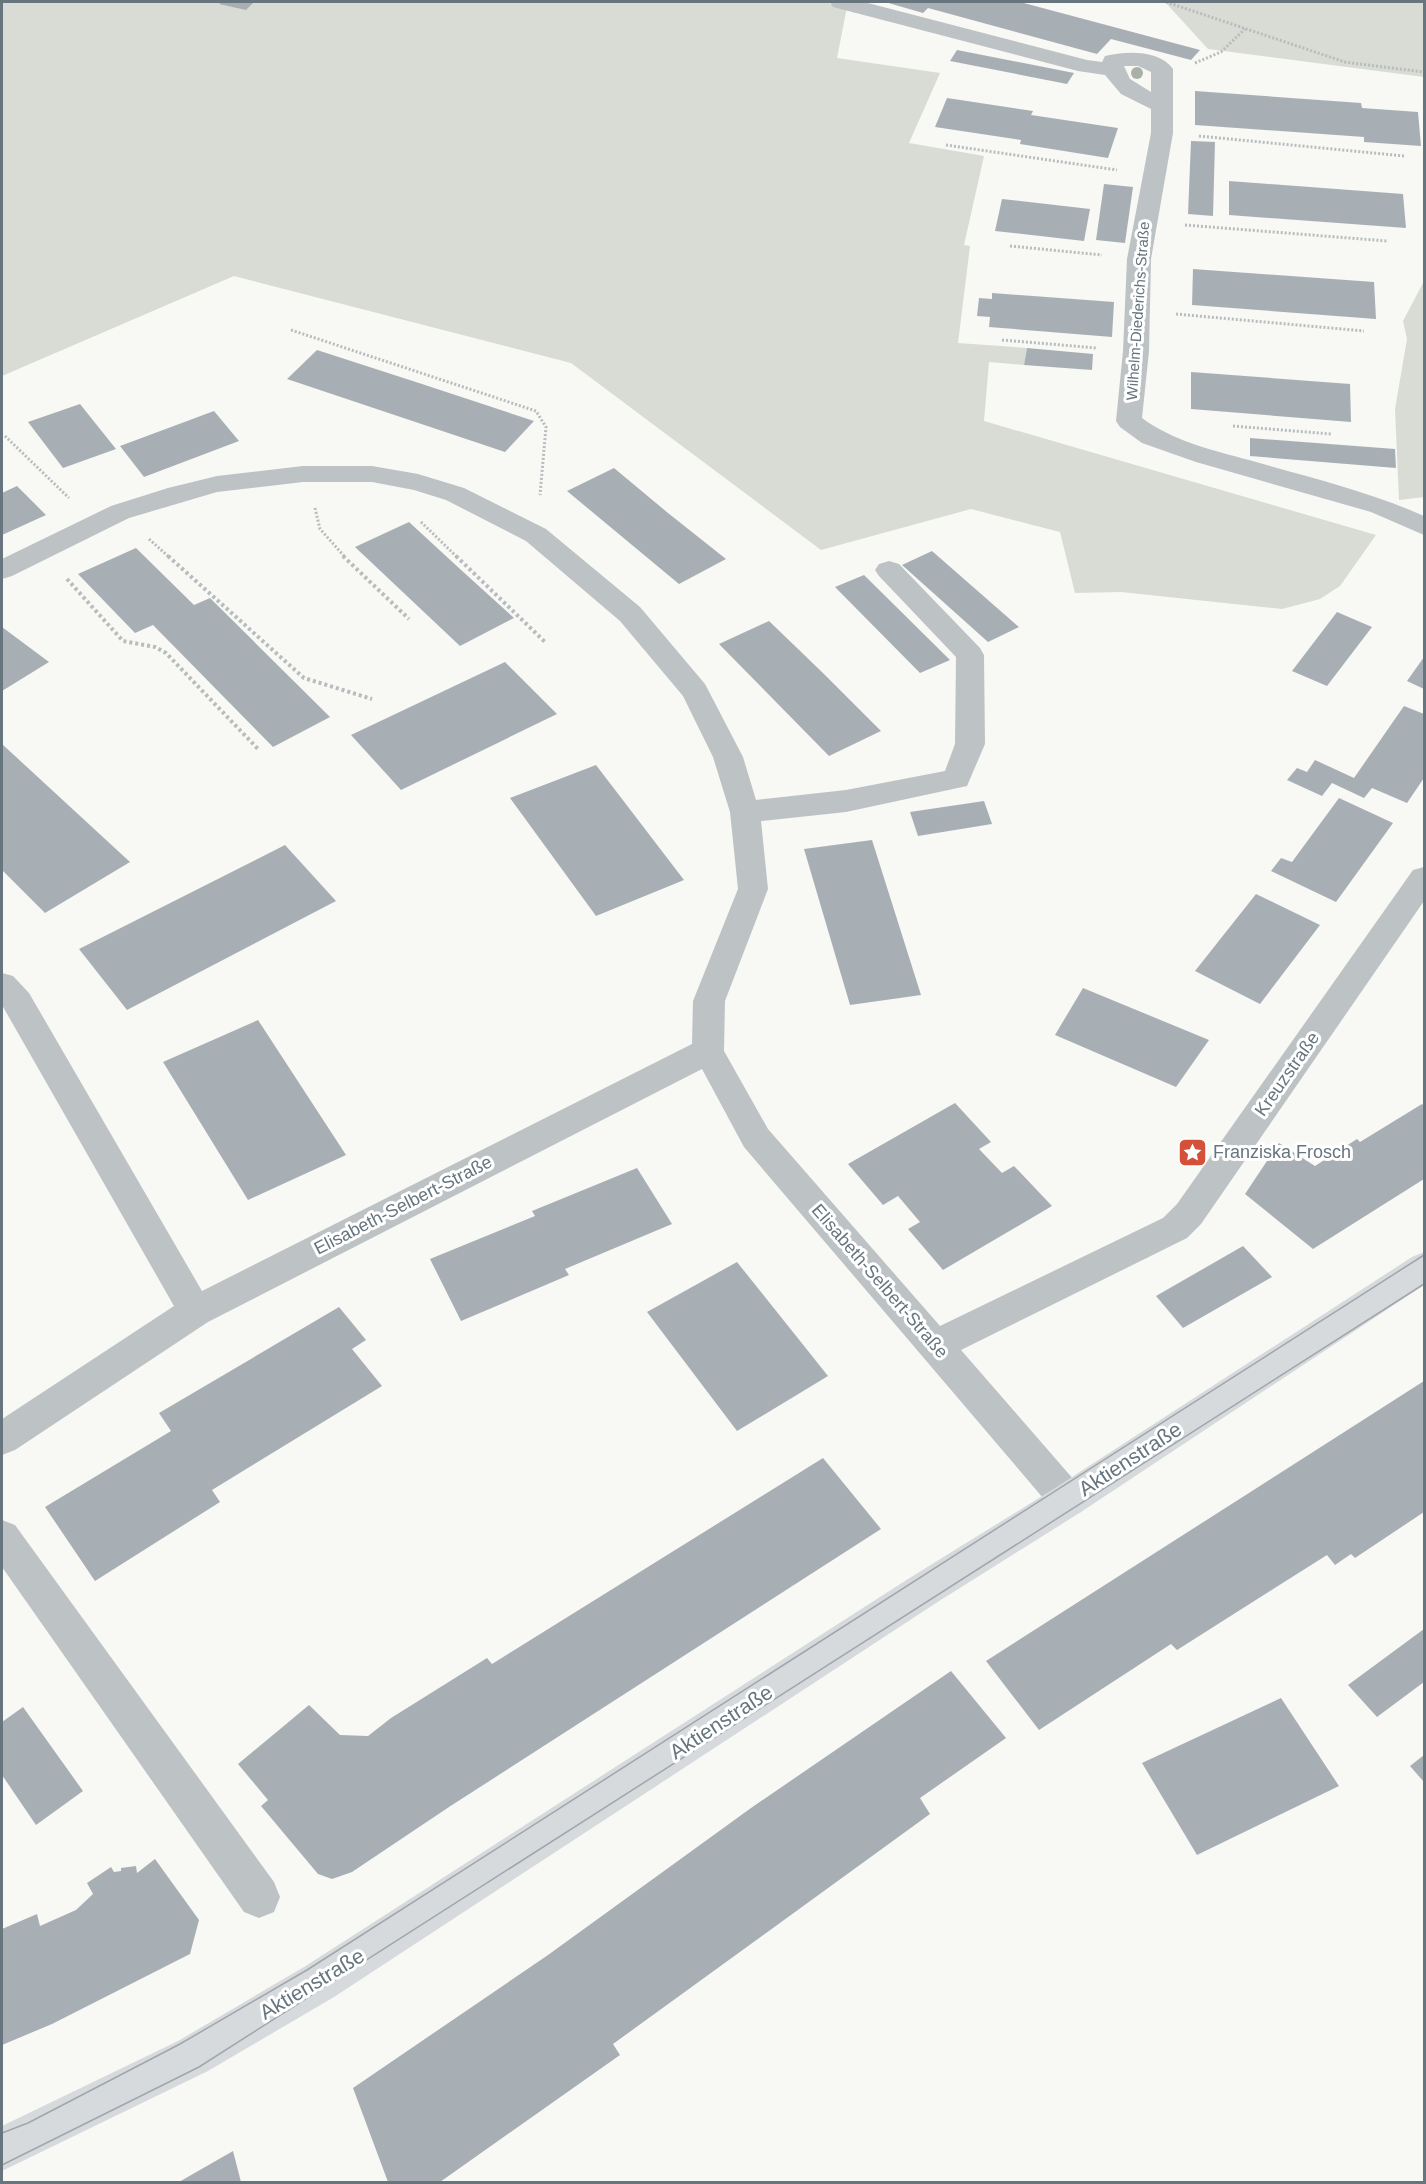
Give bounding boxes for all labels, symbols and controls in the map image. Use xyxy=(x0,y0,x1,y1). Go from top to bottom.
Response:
street label: Wilhelm-Diederichs-Straße xyxy=(1123,221,1152,401)
street label: Kreuzstraße xyxy=(1251,1028,1323,1120)
place icon: Franziska Frosch xyxy=(1176,1136,1208,1168)
place label: Franziska Frosch xyxy=(1213,1142,1351,1162)
street label: Elisabeth-Selbert-Straße xyxy=(311,1151,495,1259)
street label: Elisabeth-Selbert-Straße xyxy=(808,1200,952,1362)
street label: Aktienstraße xyxy=(1074,1417,1185,1500)
street label: Aktienstraße xyxy=(665,1680,776,1763)
street label: Aktienstraße xyxy=(255,1943,368,2024)

